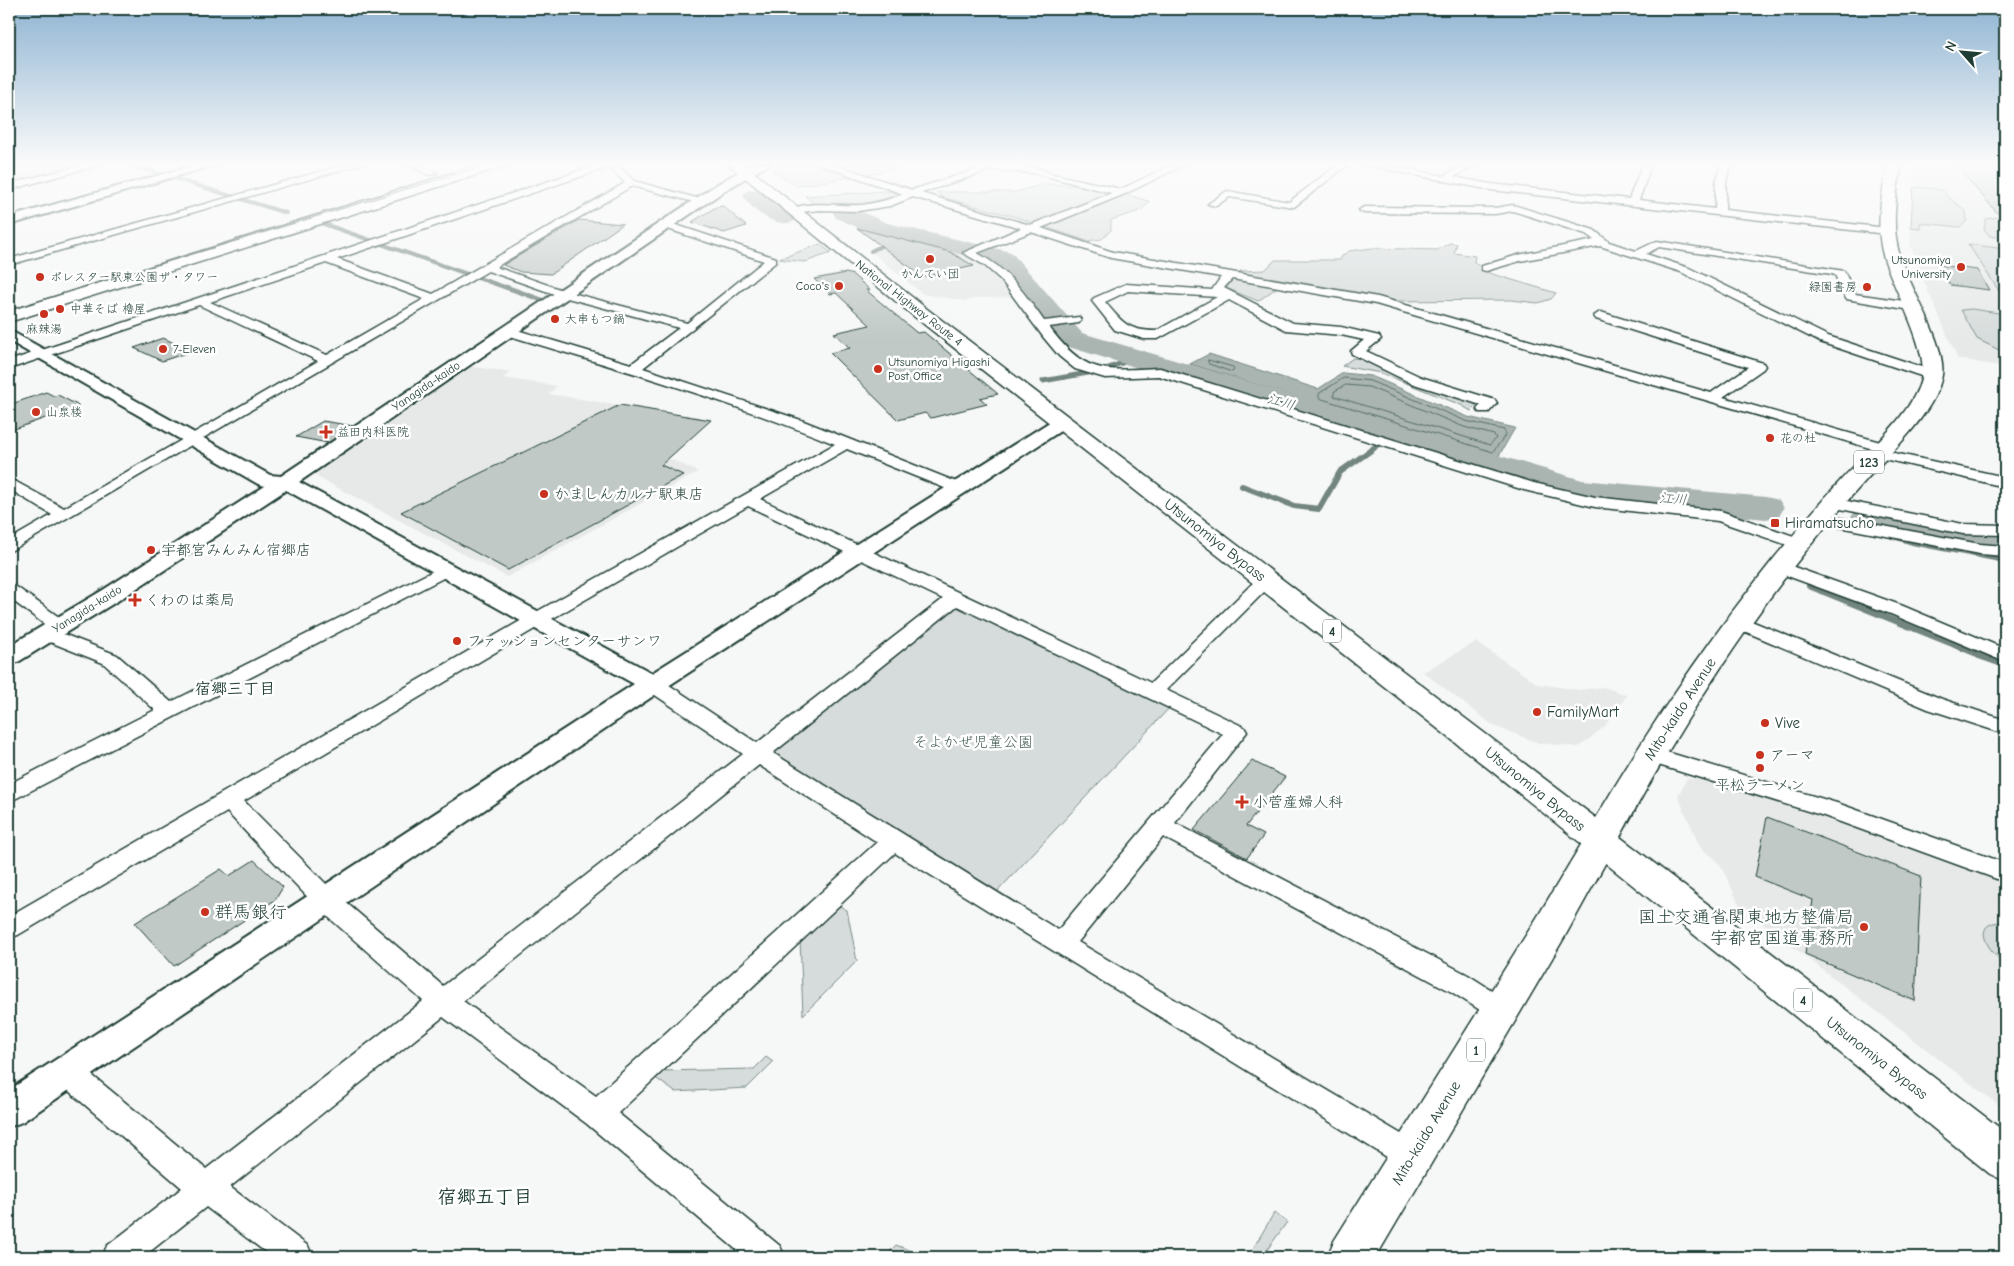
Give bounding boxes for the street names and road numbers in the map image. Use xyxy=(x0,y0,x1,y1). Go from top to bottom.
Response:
street label: National Highway Route 4 xyxy=(853,257,965,349)
street label: Yanagida-kaido xyxy=(389,358,463,414)
road number: 123 xyxy=(1854,451,1884,474)
street label: Utsunomiya Bypass xyxy=(1161,495,1269,585)
street label: Yanagida-kaido xyxy=(50,582,124,636)
road number: 4 xyxy=(1323,620,1341,642)
street label: Mito-kaido Avenue xyxy=(1640,654,1720,764)
street label: Utsunomiya Bypass xyxy=(1481,743,1589,835)
road number: 4 xyxy=(1794,988,1812,1012)
street label: Utsunomiya Bypass xyxy=(1823,1013,1931,1103)
road number: 1 xyxy=(1467,1038,1485,1062)
street label: Mito-kaido Avenue xyxy=(1388,1077,1464,1188)

